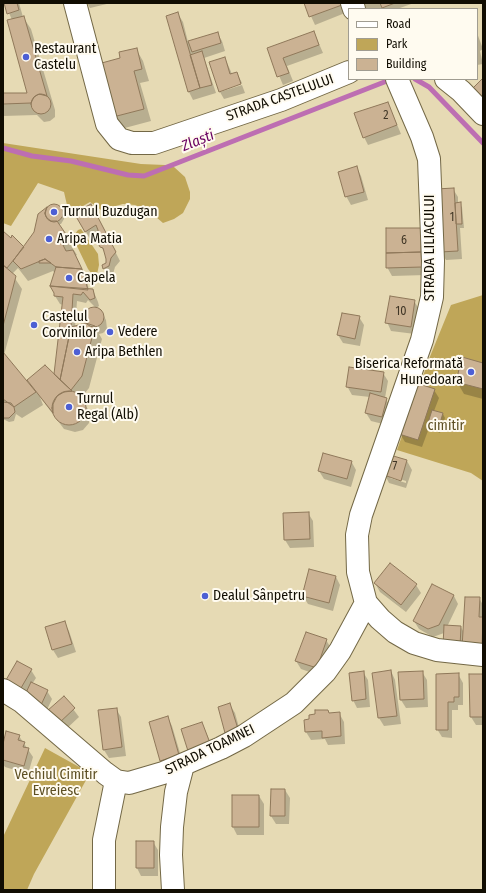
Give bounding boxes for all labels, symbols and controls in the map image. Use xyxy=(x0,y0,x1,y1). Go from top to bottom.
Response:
legend xyxy=(348,8,478,80)
text: Road xyxy=(386,17,411,31)
text: Park xyxy=(386,37,407,51)
place label: Restaurant Castelu xyxy=(34,41,96,74)
marker: Restaurant Castelu xyxy=(21,52,31,62)
text: Building xyxy=(386,57,426,71)
street label: STRADA CASTELULUI xyxy=(224,71,336,125)
house number: 2 xyxy=(383,109,389,123)
water label: Zlaști xyxy=(179,126,217,156)
street label: STRADA LILIACULUI xyxy=(422,195,438,301)
place label: Turnul Buzdugan xyxy=(62,204,158,220)
marker: Turnul Buzdugan xyxy=(49,207,59,217)
house number: 1 xyxy=(450,211,454,225)
place label: Aripa Matia xyxy=(57,231,122,247)
marker: Aripa Matia xyxy=(44,234,54,244)
house number: 6 xyxy=(401,234,407,248)
place label: Capela xyxy=(77,270,116,286)
marker: Capela xyxy=(64,273,74,283)
house number: 10 xyxy=(396,305,406,319)
place label: Castelul Corvinilor xyxy=(42,309,98,342)
marker: Castelul Corvinilor xyxy=(29,320,39,330)
place label: Vedere xyxy=(118,324,158,340)
marker: Vedere xyxy=(105,327,115,337)
place label: Aripa Bethlen xyxy=(85,344,163,360)
marker: Aripa Bethlen xyxy=(72,347,82,357)
place label: Biserica Reformată Hunedoara xyxy=(355,356,463,388)
marker: Biserica Reformată Hunedoara xyxy=(466,367,476,377)
place label: Turnul Regal (Alb) xyxy=(77,391,138,424)
marker: Turnul Regal (Alb) xyxy=(64,402,74,412)
park label: cimitir xyxy=(428,418,464,434)
house number: 7 xyxy=(393,460,397,474)
place label: Dealul Sânpetru xyxy=(213,588,305,604)
marker: Dealul Sânpetru xyxy=(200,591,210,601)
street label: STRADA TOAMNEI xyxy=(163,721,257,779)
park label: Vechiul Cimitir Evreiesc xyxy=(15,767,97,800)

